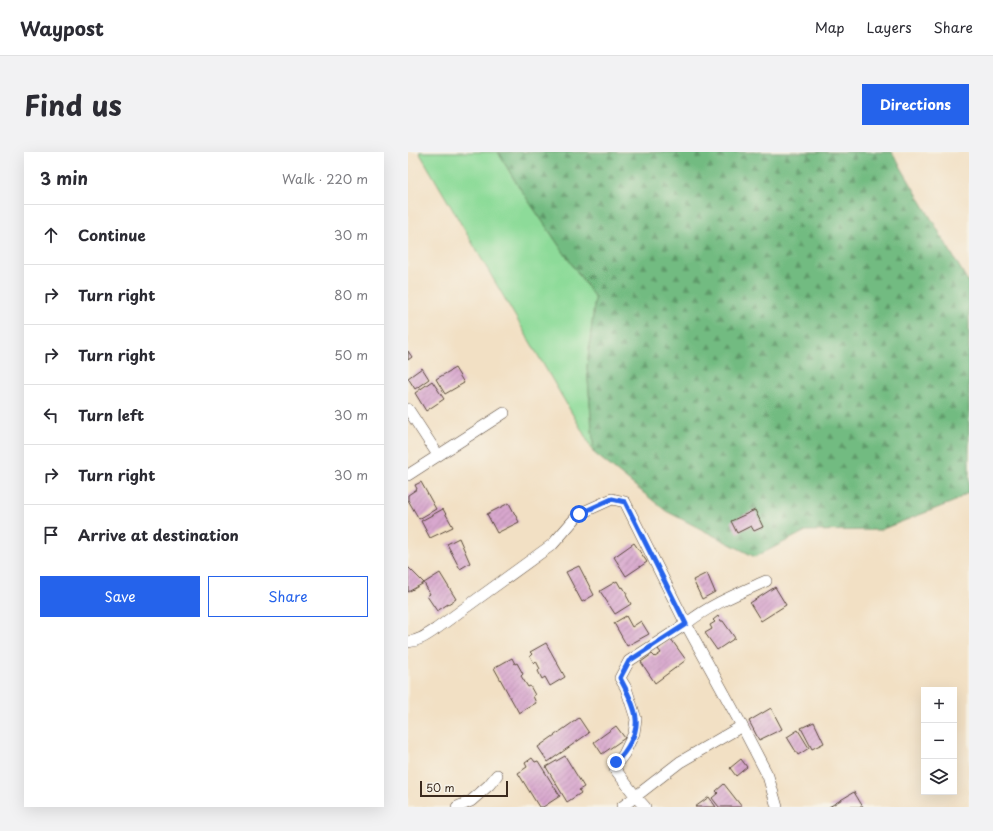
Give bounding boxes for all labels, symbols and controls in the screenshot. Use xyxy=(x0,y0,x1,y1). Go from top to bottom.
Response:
text: Waypost xyxy=(20,14,104,42)
text: Map xyxy=(815,17,845,38)
text: Layers xyxy=(867,17,912,38)
text: Share xyxy=(934,17,973,38)
text: Find us xyxy=(24,83,122,126)
button: Directions xyxy=(862,84,969,125)
text: 3 min xyxy=(40,165,88,191)
text: Walk · 220 m xyxy=(282,169,368,188)
text: Continue xyxy=(78,223,146,246)
icon: ahead xyxy=(40,224,62,246)
text: 30 m xyxy=(334,225,368,244)
text: Turn right xyxy=(78,283,155,306)
icon: right xyxy=(40,284,62,306)
text: 80 m xyxy=(334,285,368,304)
text: Turn right xyxy=(78,343,155,366)
icon: right xyxy=(40,344,62,366)
text: 50 m xyxy=(334,345,368,364)
text: Turn left xyxy=(78,403,144,426)
icon: left xyxy=(40,404,62,426)
text: 30 m xyxy=(334,405,368,424)
text: Turn right xyxy=(78,463,155,486)
icon: right xyxy=(40,464,62,486)
text: 30 m xyxy=(334,465,368,484)
route start xyxy=(570,505,588,523)
text: Arrive at destination xyxy=(78,523,239,546)
icon: arrive xyxy=(40,524,62,546)
button: Save xyxy=(40,576,200,617)
button: Share xyxy=(208,576,368,617)
map controls xyxy=(921,687,957,795)
button: + xyxy=(921,687,957,723)
button: − xyxy=(921,723,957,759)
route end xyxy=(607,753,625,771)
button: layers xyxy=(921,759,957,795)
scale bar xyxy=(420,779,508,798)
text: 50 m xyxy=(426,779,455,796)

